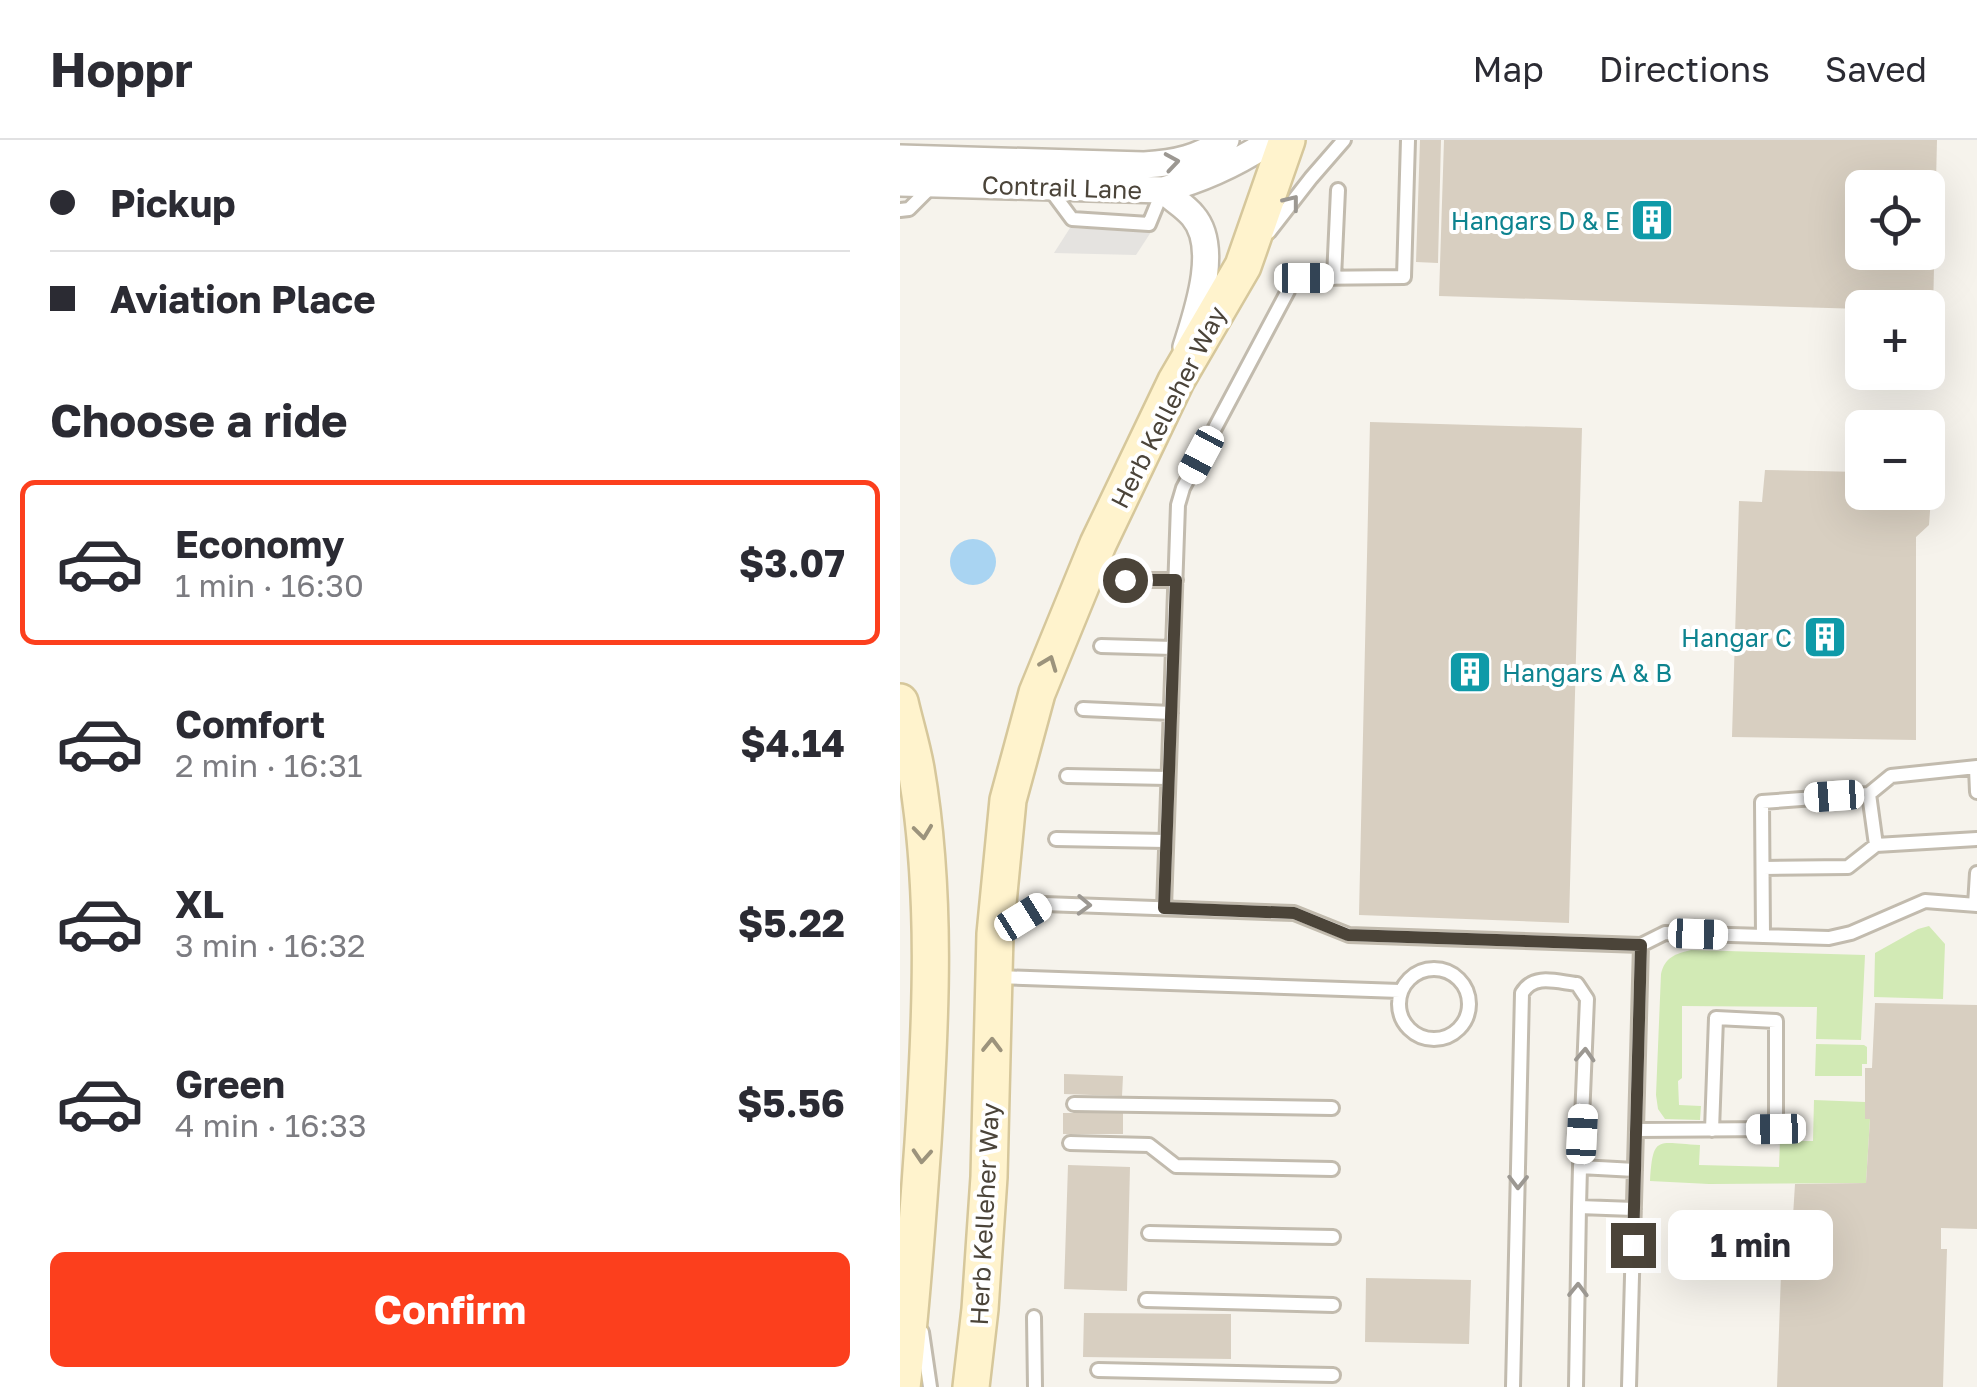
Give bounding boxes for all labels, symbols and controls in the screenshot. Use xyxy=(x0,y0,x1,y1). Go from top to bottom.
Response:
text: Hoppr xyxy=(50,40,193,98)
text: Map xyxy=(1472,48,1544,90)
text: Directions xyxy=(1599,48,1770,90)
text: Saved xyxy=(1825,48,1927,90)
one-way arrow xyxy=(1164,152,1180,173)
street label: Contrail Lane xyxy=(981,169,1143,205)
map controls xyxy=(1845,170,1945,510)
button: locate xyxy=(1845,170,1945,270)
text: Pickup xyxy=(110,180,236,225)
one-way arrow xyxy=(1281,195,1298,213)
building icon: Hangars D & E xyxy=(1629,197,1675,243)
place label: Hangars D & E xyxy=(1451,205,1620,236)
car xyxy=(1274,263,1334,293)
text: Aviation Place xyxy=(110,276,376,321)
button: + xyxy=(1845,290,1945,390)
street label: Herb Kelleher Way xyxy=(1104,301,1232,513)
text: Choose a ride xyxy=(50,393,348,447)
button: − xyxy=(1845,410,1945,510)
car xyxy=(1174,421,1228,489)
icon: car xyxy=(55,518,145,608)
text: Economy xyxy=(175,521,344,566)
text: $3.07 xyxy=(739,540,845,585)
route start xyxy=(1103,558,1148,603)
text: 1 min · 16:30 xyxy=(175,566,364,604)
building icon: Hangar C xyxy=(1802,614,1848,660)
place label: Hangar C xyxy=(1681,622,1792,653)
building icon: Hangars A & B xyxy=(1447,649,1493,695)
one-way arrow xyxy=(1037,655,1057,673)
place label: Hangars A & B xyxy=(1502,657,1672,688)
icon: car xyxy=(55,698,145,788)
text: Comfort xyxy=(175,701,325,746)
text: $4.14 xyxy=(740,720,845,765)
text: 2 min · 16:31 xyxy=(175,746,362,784)
car xyxy=(1803,779,1865,813)
one-way arrow xyxy=(912,824,933,840)
icon: car xyxy=(55,878,145,968)
text: XL xyxy=(175,881,224,926)
car xyxy=(990,888,1056,946)
one-way arrow xyxy=(1076,894,1092,915)
text: $5.22 xyxy=(738,900,845,945)
car xyxy=(1667,918,1729,950)
text: 3 min · 16:32 xyxy=(175,926,366,964)
one-way arrow xyxy=(982,1036,1003,1052)
one-way arrow xyxy=(1574,1047,1595,1063)
icon: car xyxy=(55,1058,145,1148)
text: Green xyxy=(175,1061,285,1106)
text: $5.56 xyxy=(737,1080,845,1125)
street label: Herb Kelleher Way xyxy=(963,1102,1005,1326)
car xyxy=(1565,1103,1599,1165)
text: 4 min · 16:33 xyxy=(175,1106,367,1144)
car xyxy=(1746,1113,1806,1145)
one-way arrow xyxy=(912,1149,933,1165)
one-way arrow xyxy=(1507,1174,1528,1190)
callout: 1 min xyxy=(1668,1210,1833,1280)
route end xyxy=(1611,1223,1656,1268)
text: 1 min xyxy=(1710,1226,1791,1264)
button: Confirm xyxy=(50,1252,850,1367)
one-way arrow xyxy=(1567,1281,1588,1297)

